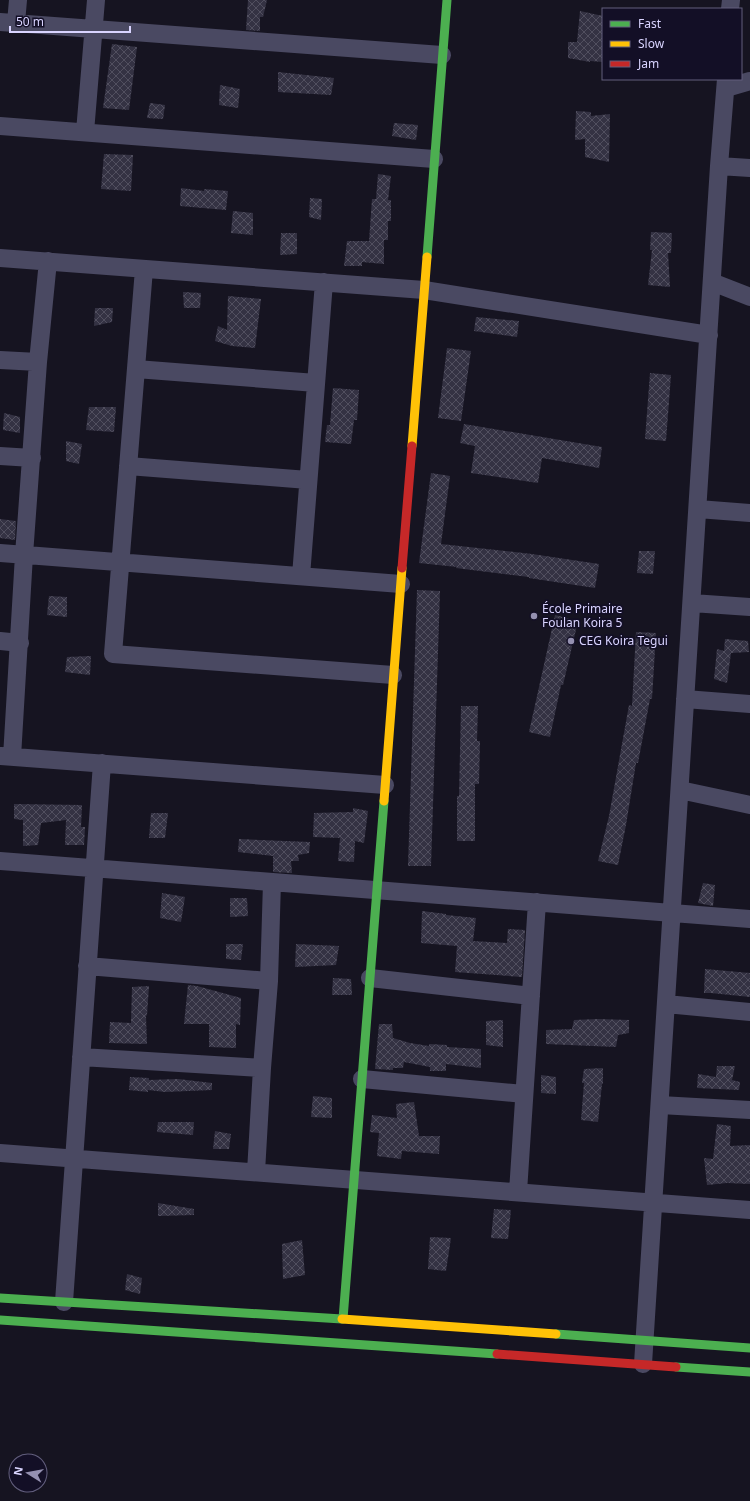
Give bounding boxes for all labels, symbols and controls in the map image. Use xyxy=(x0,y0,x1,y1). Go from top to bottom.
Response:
scale bar xyxy=(10,8,130,34)
legend xyxy=(602,8,742,80)
text: 50 m xyxy=(16,13,44,30)
text: Fast xyxy=(638,15,662,32)
text: Slow xyxy=(638,35,665,52)
text: Jam xyxy=(637,55,659,72)
place label: École Primaire Foulan Koira 5 xyxy=(542,600,623,631)
marker: École Primaire Foulan Koira 5 xyxy=(529,611,539,621)
place label: CEG Koira Tegui xyxy=(579,632,668,649)
marker: CEG Koira Tegui xyxy=(566,636,576,646)
north arrow xyxy=(8,1453,48,1493)
text: N xyxy=(9,1465,26,1477)

